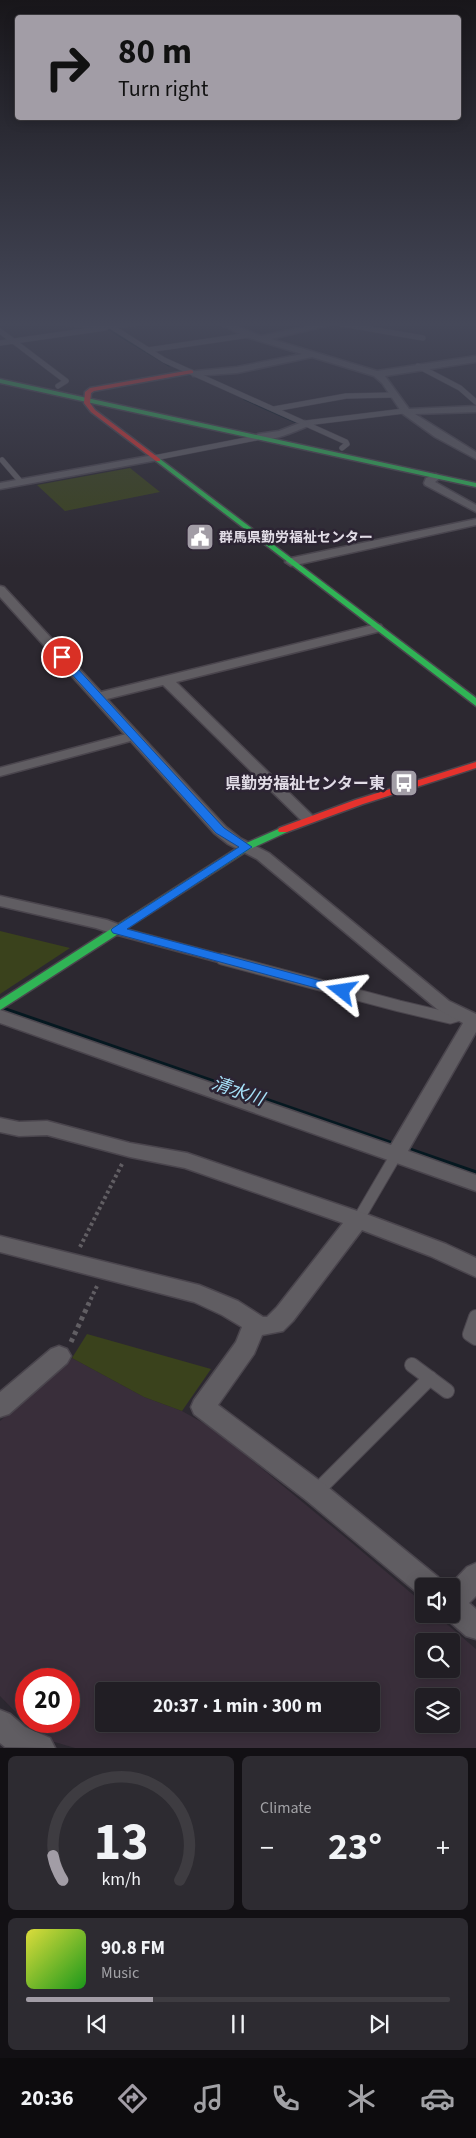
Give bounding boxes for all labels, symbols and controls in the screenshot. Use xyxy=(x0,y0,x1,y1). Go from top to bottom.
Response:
text: 80 m xyxy=(118,27,192,77)
icon: right xyxy=(35,35,100,100)
text: Turn right xyxy=(118,73,208,105)
public building icon: 群馬県勤労福祉センター xyxy=(185,522,215,552)
place label: 群馬県勤労福祉センター xyxy=(219,528,373,548)
pin xyxy=(41,636,83,678)
icon: arrive xyxy=(48,643,76,671)
bus stop icon: 県勤労福祉センター東 xyxy=(389,768,419,798)
place label: 県勤労福祉センター東 xyxy=(225,773,385,795)
position arrow xyxy=(315,964,367,1016)
water label: 清水川 xyxy=(208,1071,269,1113)
map controls xyxy=(415,1578,460,1733)
button: sound xyxy=(415,1578,460,1623)
button: search xyxy=(415,1633,460,1678)
speed limit sign: 20 xyxy=(15,1668,80,1733)
button: layers xyxy=(415,1688,460,1733)
text: 20:37 · 1 min · 300 m xyxy=(153,1693,322,1720)
text: Climate xyxy=(260,1797,311,1819)
text: 13 xyxy=(94,1806,148,1880)
text: 23° xyxy=(328,1820,382,1874)
text: − xyxy=(260,1828,274,1868)
text: + xyxy=(436,1828,450,1868)
text: km/h xyxy=(101,1867,141,1892)
text: 90.8 FM xyxy=(101,1935,165,1962)
text: Music xyxy=(101,1962,139,1984)
icon: previous xyxy=(83,2010,111,2038)
icon: pause xyxy=(224,2010,252,2038)
icon: next xyxy=(365,2010,393,2038)
icon: directions xyxy=(115,2081,150,2116)
icon: music xyxy=(191,2081,226,2116)
icon: phone xyxy=(268,2081,303,2116)
icon: climate xyxy=(344,2081,379,2116)
icon: car xyxy=(420,2081,455,2116)
text: 20:36 xyxy=(21,2082,74,2114)

